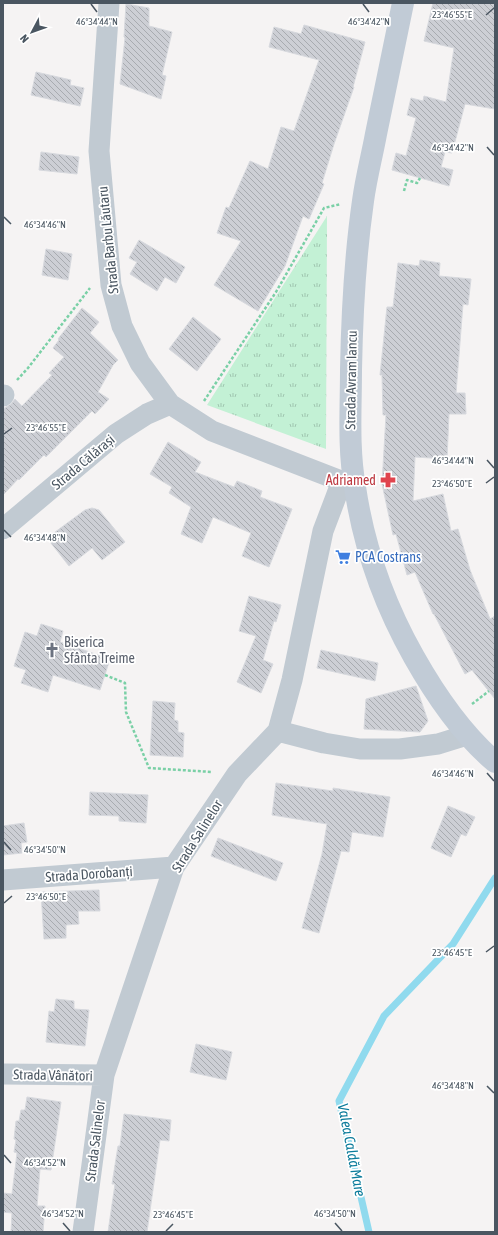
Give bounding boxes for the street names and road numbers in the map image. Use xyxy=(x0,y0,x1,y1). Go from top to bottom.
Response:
street label: Strada Barbu Lăutaru xyxy=(94,185,122,295)
street label: Strada Avram Iancu xyxy=(342,330,360,430)
street label: Strada Călărași xyxy=(48,431,118,493)
street label: Strada Salinelor xyxy=(168,796,226,875)
street label: Strada Dorobanți xyxy=(45,863,133,885)
street label: Strada Vânători xyxy=(13,1066,93,1084)
street label: Strada Salinelor xyxy=(82,1098,108,1183)

